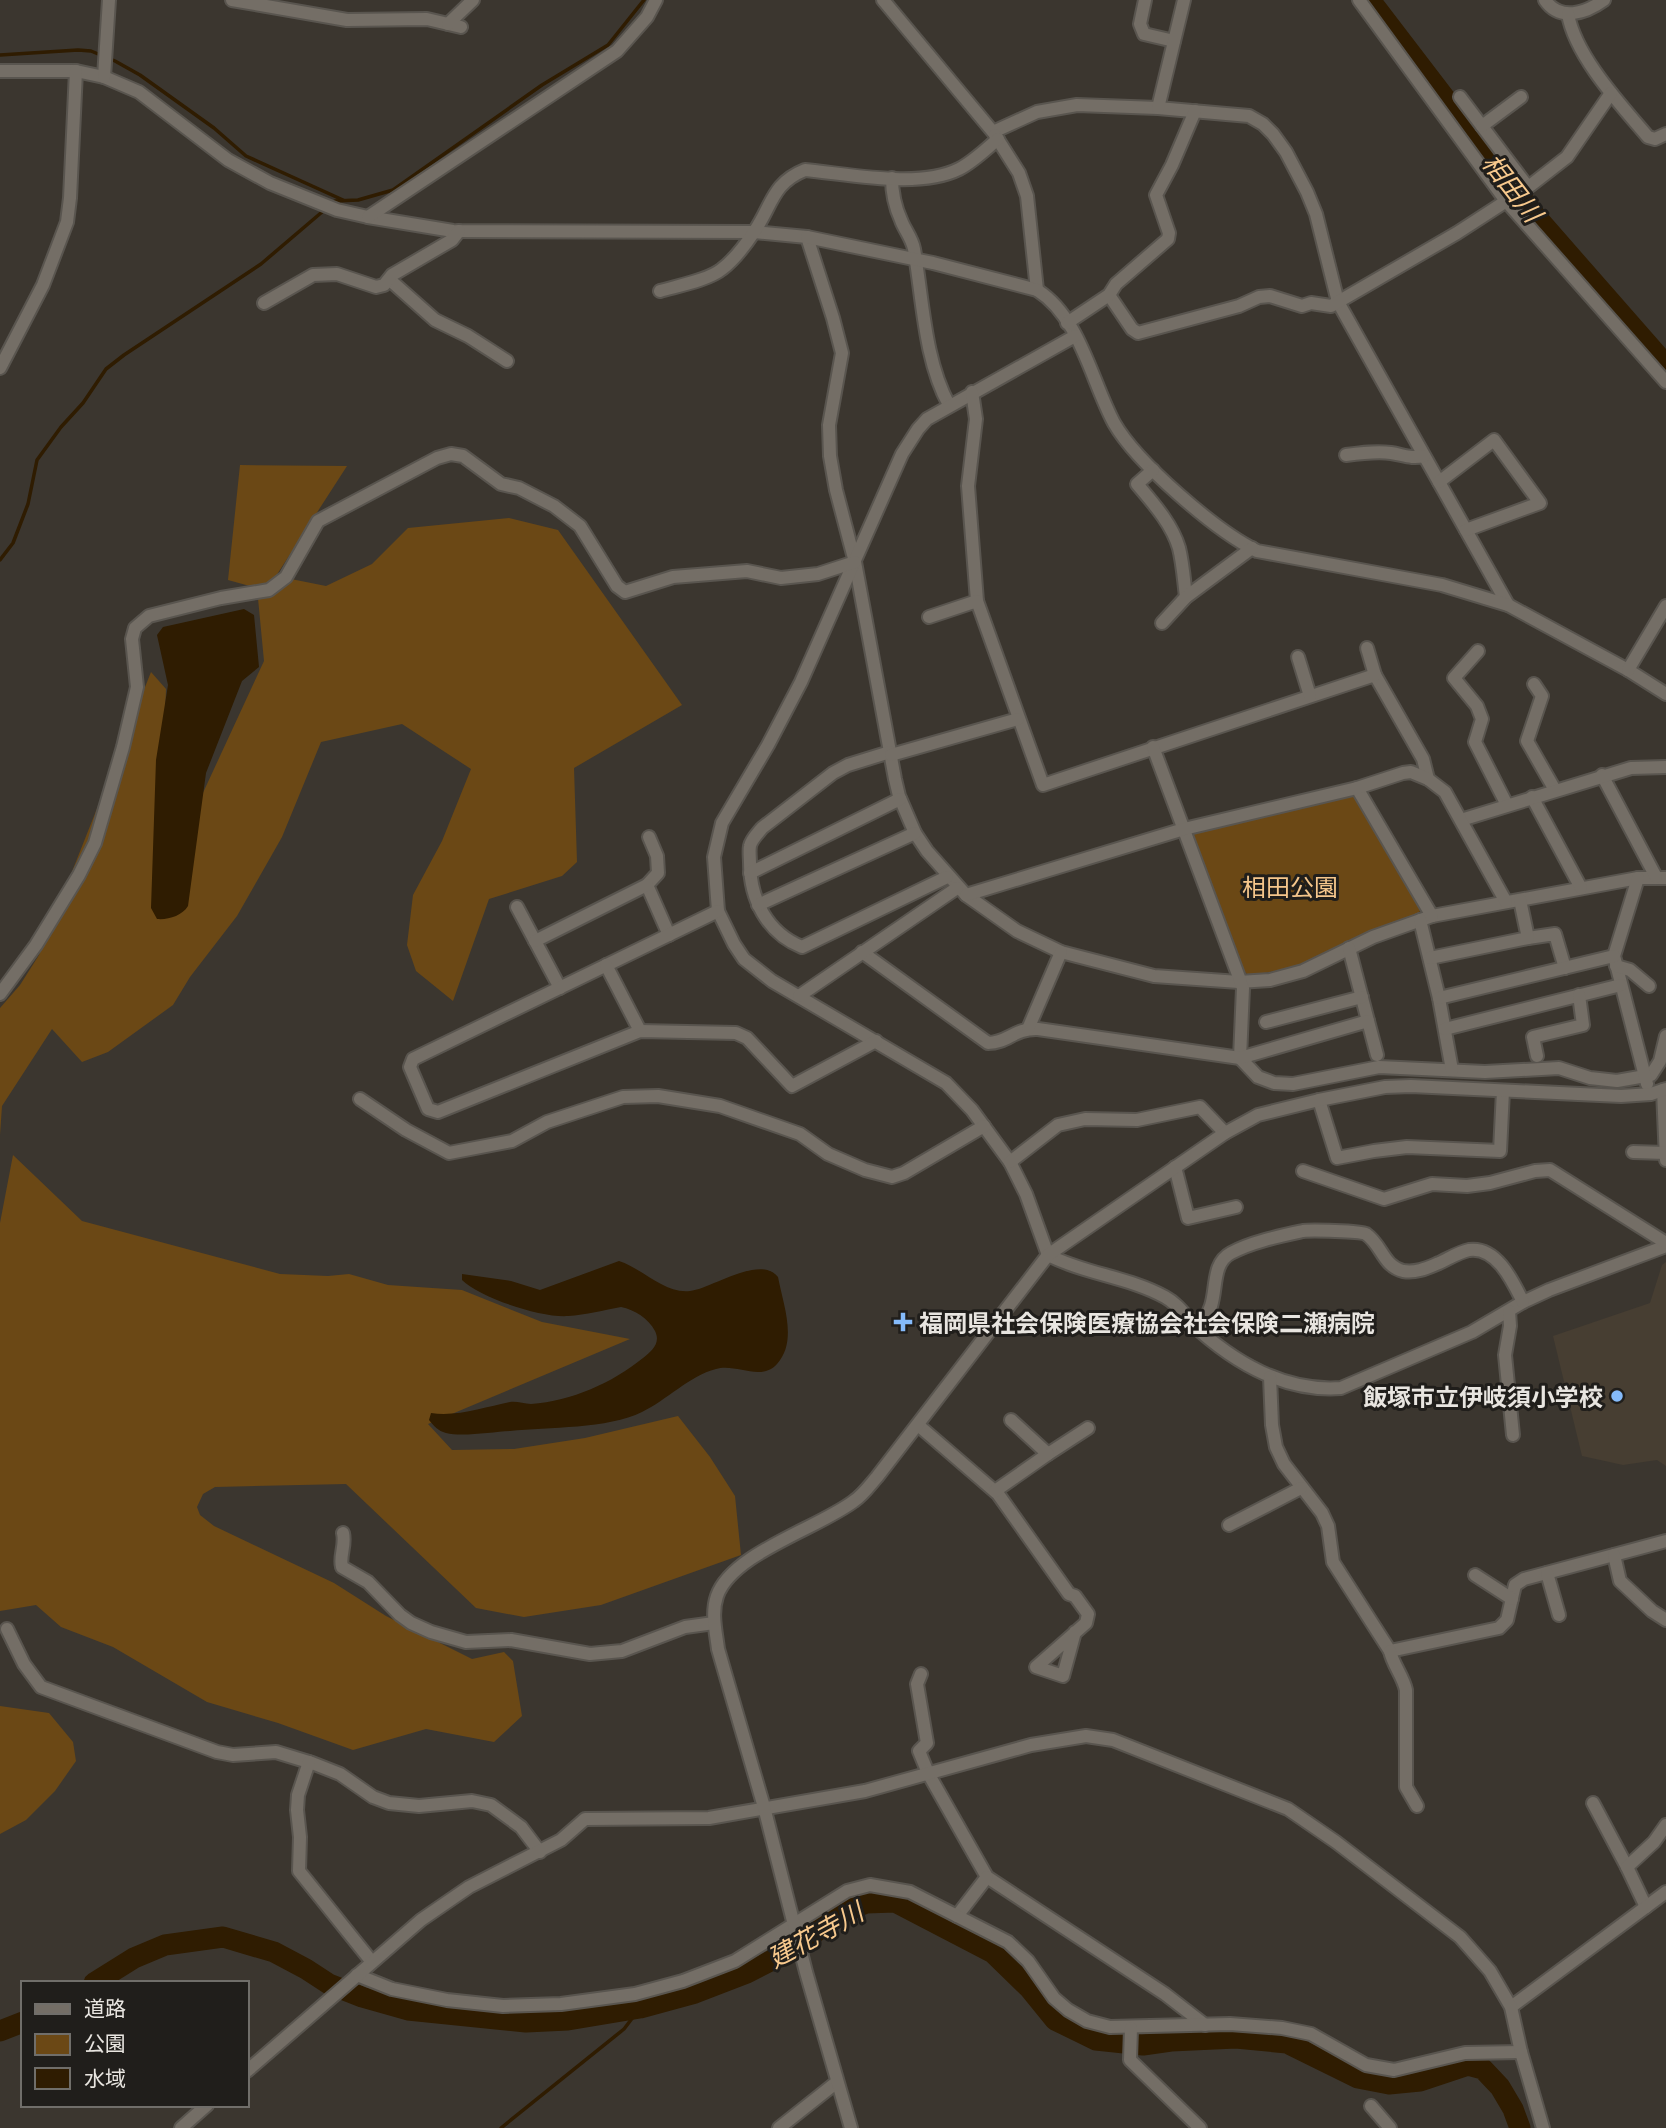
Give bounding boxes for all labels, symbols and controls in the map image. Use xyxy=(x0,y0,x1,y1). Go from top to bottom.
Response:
water label: 相田川 xyxy=(1477,147,1551,230)
park label: 相田公園 xyxy=(1242,872,1338,901)
place label: 福岡県社会保険医療協会社会保険二瀬病院 xyxy=(919,1308,1375,1337)
marker: 福岡県社会保険医療協会社会保険二瀬病院 xyxy=(893,1312,913,1332)
place label: 飯塚市立伊岐須小学校 xyxy=(1363,1382,1603,1411)
marker: 飯塚市立伊岐須小学校 xyxy=(1609,1388,1625,1404)
water label: 建花寺川 xyxy=(762,1894,871,1973)
legend xyxy=(21,1981,248,2107)
text: 道路 xyxy=(84,1995,126,2020)
text: 公園 xyxy=(84,2030,126,2055)
text: 水域 xyxy=(84,2065,126,2090)

